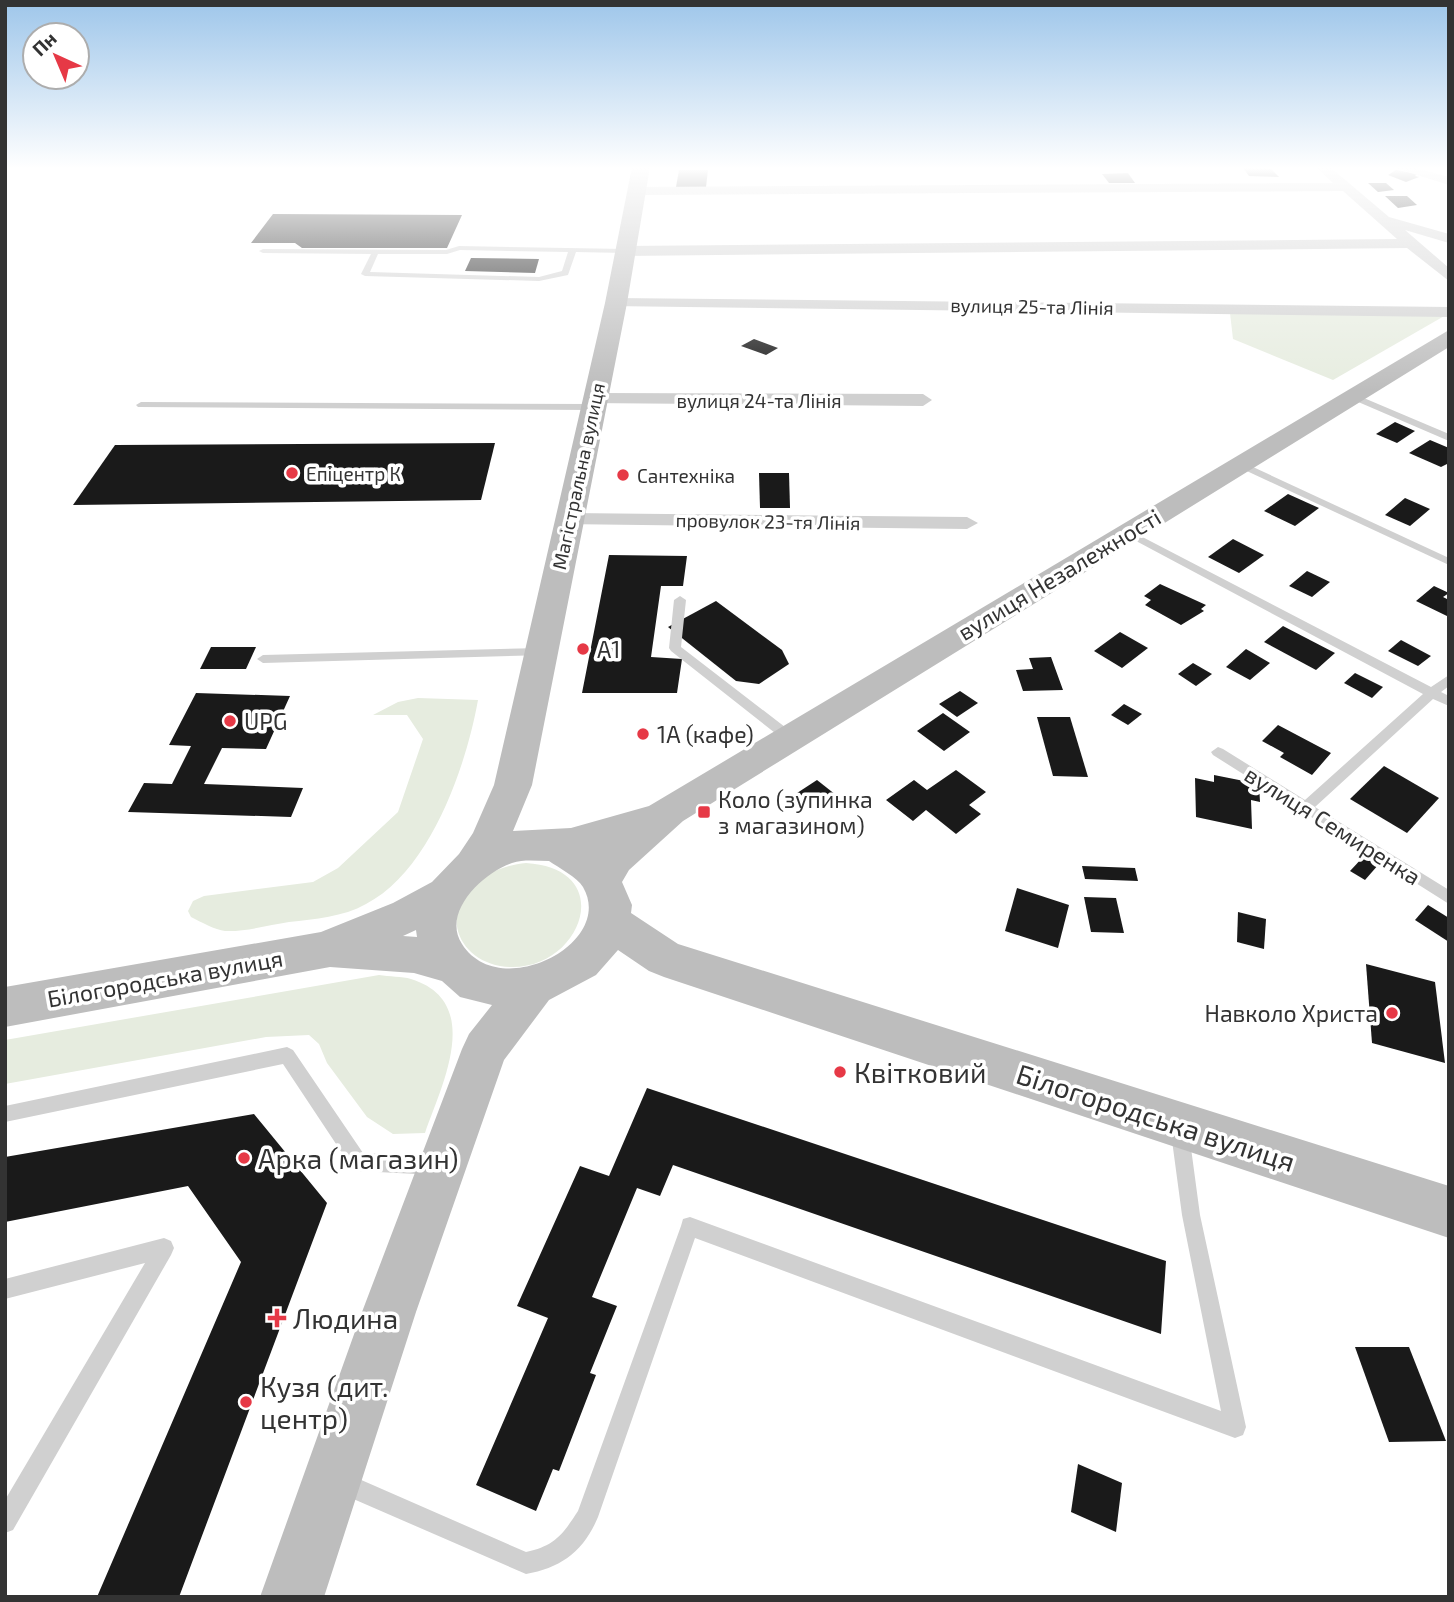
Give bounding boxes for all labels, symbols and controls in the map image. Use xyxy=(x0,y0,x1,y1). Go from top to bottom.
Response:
north arrow xyxy=(21,21,91,91)
text: Пн xyxy=(27,27,61,60)
street label: вулиця 25-та Лінія xyxy=(950,293,1114,320)
street label: Магістральна вулиця xyxy=(547,380,610,572)
street label: вулиця 24-та Лінія xyxy=(676,389,842,413)
place label: Епіцентр К xyxy=(306,462,401,485)
place label: Сантехніка xyxy=(637,464,735,487)
marker: Епіцентр К xyxy=(284,465,300,481)
marker: Сантехніка xyxy=(615,467,631,483)
street label: вулиця Незалежності xyxy=(952,502,1166,647)
street label: провулок 23-тя Лінія xyxy=(675,508,861,535)
place label: А1 xyxy=(597,635,620,663)
marker: А1 xyxy=(575,641,591,657)
place label: UPG xyxy=(244,707,287,735)
marker: UPG xyxy=(222,713,238,729)
place label: 1А (кафе) xyxy=(657,720,754,748)
marker: 1А (кафе) xyxy=(635,726,651,742)
street label: вулиця Семиренка xyxy=(1239,760,1426,891)
place label: Коло (зупинка з магазином) xyxy=(718,785,873,839)
marker: Коло (зупинка з магазином) xyxy=(696,804,712,820)
street label: Білогородська вулиця xyxy=(45,943,285,1014)
place label: Навколо Христа xyxy=(1205,999,1378,1027)
marker: Навколо Христа xyxy=(1384,1005,1400,1021)
place label: Квітковий xyxy=(854,1055,986,1089)
street label: Білогородська вулиця xyxy=(1013,1056,1299,1178)
marker: Квітковий xyxy=(832,1064,848,1080)
place label: Арка (магазин) xyxy=(258,1141,459,1175)
marker: Арка (магазин) xyxy=(236,1150,252,1166)
place label: Людина xyxy=(293,1301,398,1335)
marker: Людина xyxy=(267,1308,287,1328)
place label: Кузя (дит. центр) xyxy=(260,1369,389,1435)
marker: Кузя (дит. центр) xyxy=(238,1394,254,1410)

